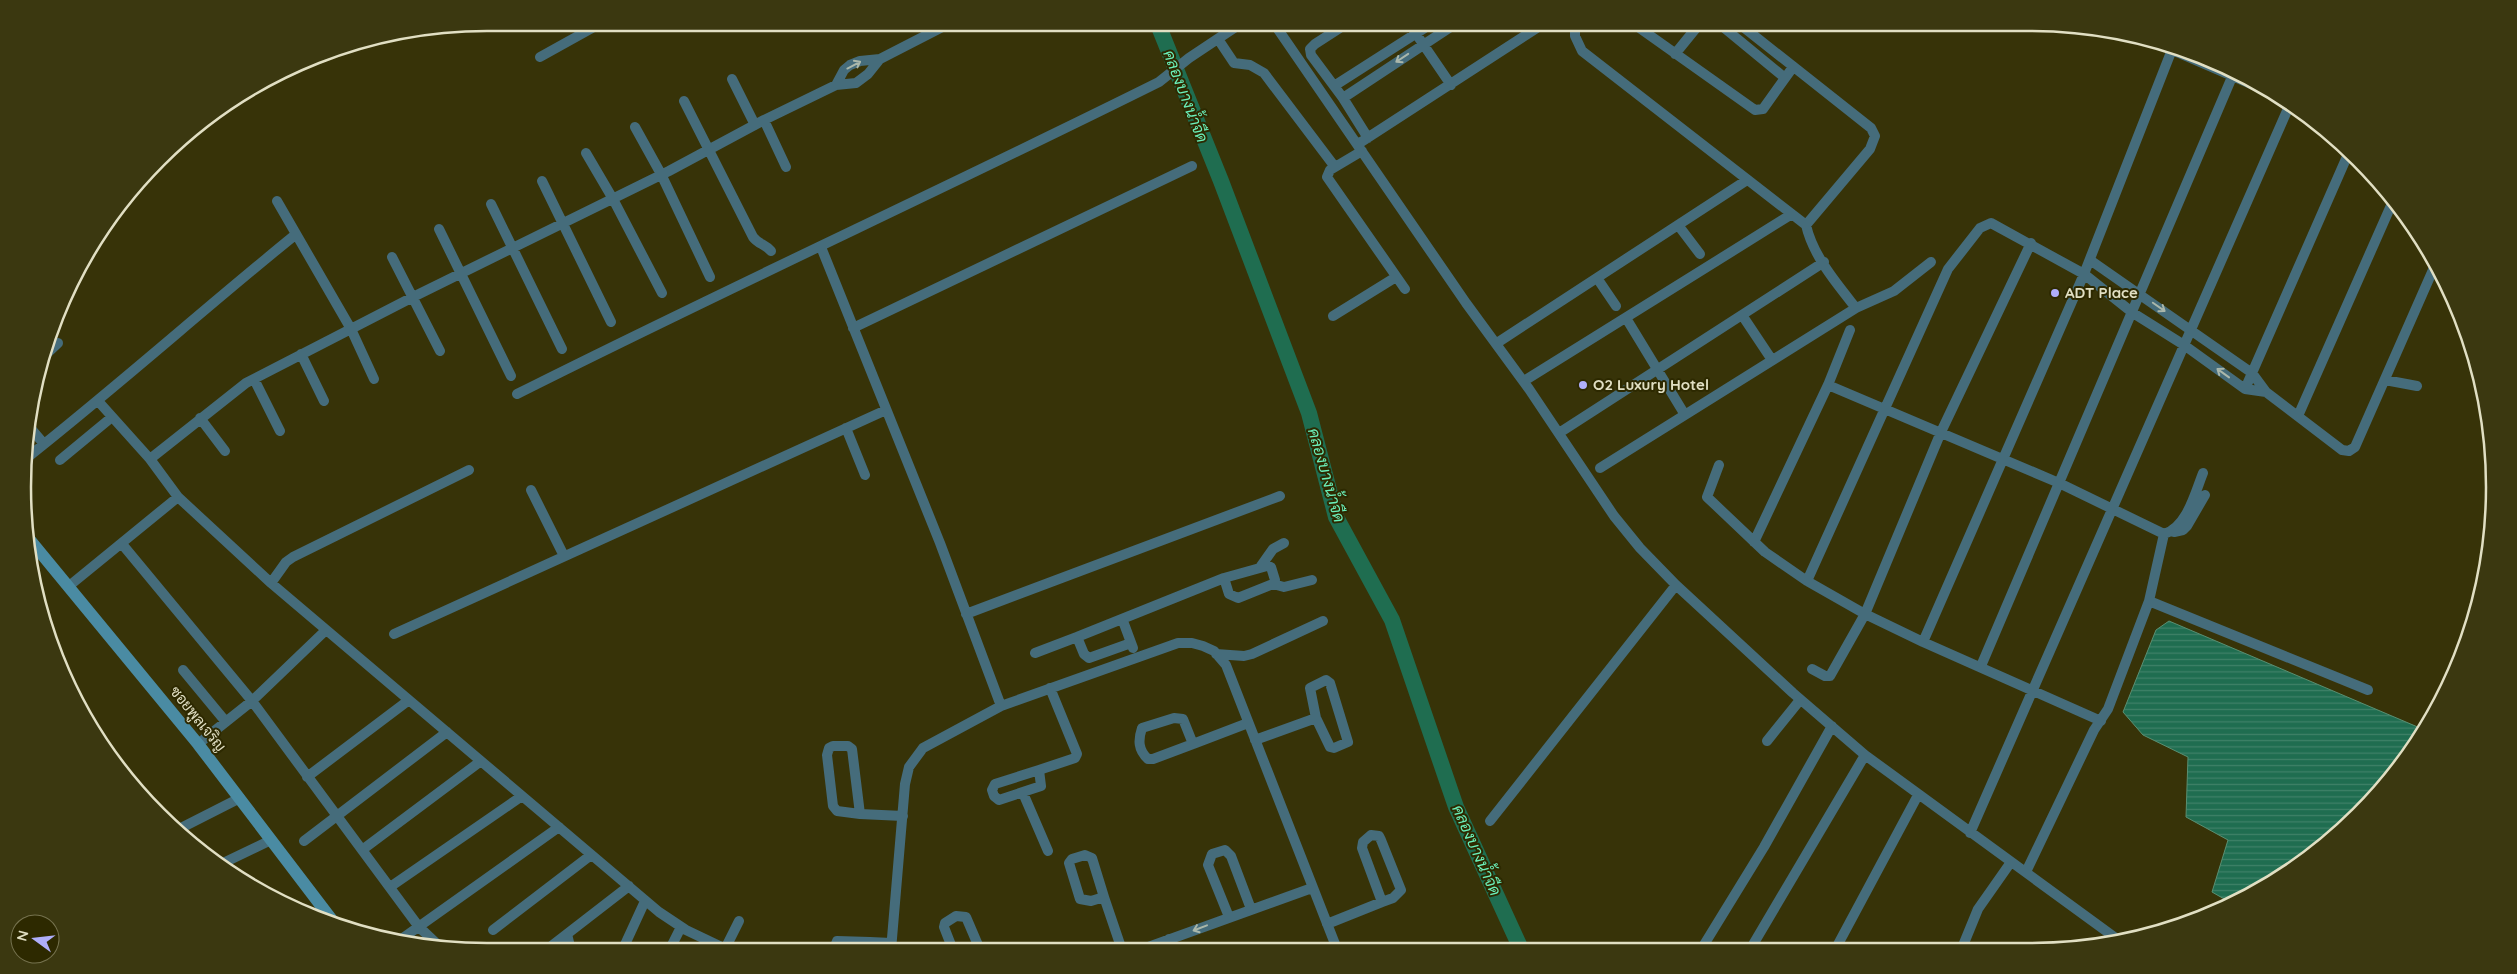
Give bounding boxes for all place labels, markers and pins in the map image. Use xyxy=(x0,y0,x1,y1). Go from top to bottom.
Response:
place label: ADT Place xyxy=(2065,283,2138,302)
marker: ADT Place xyxy=(2049,287,2061,299)
place label: O2 Luxury Hotel xyxy=(1593,375,1709,394)
marker: O2 Luxury Hotel xyxy=(1577,379,1589,391)

